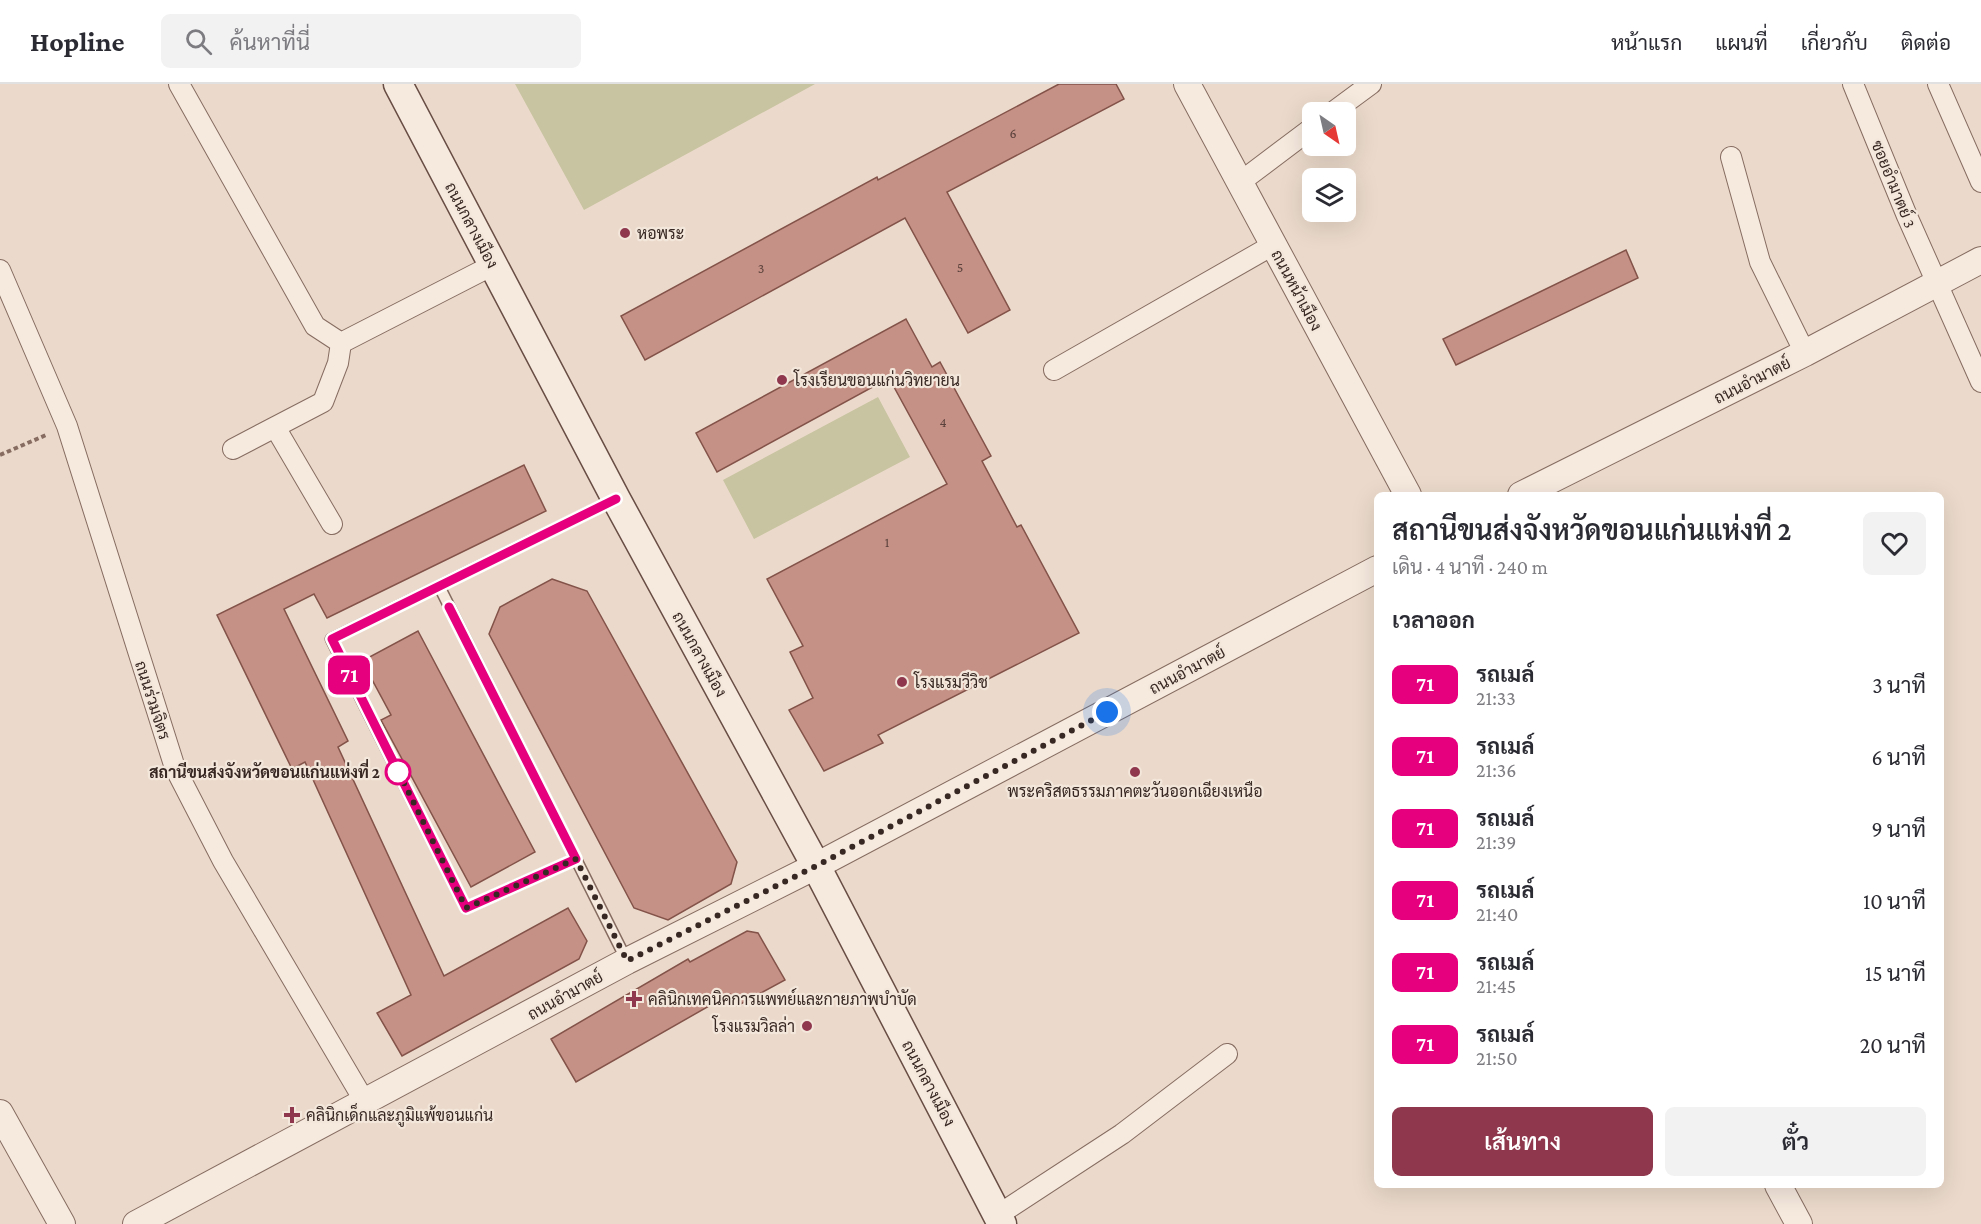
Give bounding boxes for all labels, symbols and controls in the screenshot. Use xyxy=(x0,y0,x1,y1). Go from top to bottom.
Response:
search box xyxy=(161,14,581,68)
icon: search xyxy=(182,25,215,58)
text: Hopline xyxy=(30,26,125,57)
text: ค้นหาที่นี่ xyxy=(230,30,310,55)
text: หน้าแรก xyxy=(1611,31,1682,55)
text: แผนที่ xyxy=(1715,31,1768,55)
text: เกี่ยวกับ xyxy=(1801,31,1868,55)
text: ติดต่อ xyxy=(1901,31,1951,55)
north arrow xyxy=(1302,102,1356,156)
map controls xyxy=(1302,102,1356,222)
house number: 6 xyxy=(1009,125,1017,141)
street label: ซอยอำมาตย์ 3 xyxy=(1868,137,1922,230)
button: layers xyxy=(1302,168,1356,222)
street label: ถนนกลางเมือง xyxy=(442,179,503,271)
place label: หอพระ xyxy=(637,225,684,242)
marker: หอพระ xyxy=(618,226,632,240)
street label: ถนนหน้าเมือง xyxy=(1268,246,1327,334)
house number: 5 xyxy=(957,259,963,275)
house number: 3 xyxy=(758,260,764,276)
street label: ถนนอำมาตย์ xyxy=(1709,350,1793,407)
place label: โรงเรียนขอนแก่นวิทยายน xyxy=(793,369,960,389)
marker: โรงเรียนขอนแก่นวิทยายน xyxy=(775,373,789,387)
house number: 4 xyxy=(939,414,947,430)
button: heart xyxy=(1863,512,1926,575)
text: สถานีขนส่งจังหวัดขอนแก่นแห่งที่ 2 xyxy=(1392,515,1791,546)
house number: 1 xyxy=(885,534,890,550)
text: เดิน · 4 นาที · 240 m xyxy=(1392,556,1548,578)
street label: ถนนกลางเมือง xyxy=(669,608,732,700)
text: เวลาออก xyxy=(1392,608,1475,633)
street label: ถนนอำมาตย์ xyxy=(1145,640,1228,697)
line badge: 71 xyxy=(322,656,376,694)
street label: ถนนร่วมจิตร xyxy=(132,658,175,742)
text: รถเมล์ xyxy=(1476,662,1534,687)
text: 71 xyxy=(340,663,358,687)
place label: โรงแรมวีวิช xyxy=(913,671,988,691)
text: 71 xyxy=(1416,672,1434,696)
text: 3 นาที xyxy=(1872,673,1926,698)
marker: โรงแรมวีวิช xyxy=(895,675,909,689)
text: 21:33 xyxy=(1476,687,1516,709)
your location xyxy=(1092,697,1122,727)
text: รถเมล์ xyxy=(1476,734,1534,759)
text: 71 xyxy=(1416,744,1434,768)
text: 6 นาที xyxy=(1872,745,1926,770)
place label: สถานีขนส่งจังหวัดขอนแก่นแห่งที่ 2 xyxy=(149,758,380,781)
marker: สถานีขนส่งจังหวัดขอนแก่นแห่งที่ 2 xyxy=(385,759,411,785)
text: 21:36 xyxy=(1476,759,1516,781)
marker: พระคริสตธรรมภาคตะวันออกเฉียงเหนือ xyxy=(1128,765,1142,779)
place label: พระคริสตธรรมภาคตะวันออกเฉียงเหนือ xyxy=(1007,780,1263,800)
text: รถเมล์ xyxy=(1476,806,1534,831)
text: 71 xyxy=(1416,816,1434,840)
text: 9 นาที xyxy=(1872,817,1926,842)
text: 21:39 xyxy=(1476,831,1516,853)
text: รถเมล์ xyxy=(1476,878,1534,903)
text: 71 xyxy=(1416,888,1434,912)
text: 10 นาที xyxy=(1863,889,1926,914)
text: 21:40 xyxy=(1476,903,1518,925)
text: รถเมล์ xyxy=(1476,950,1534,975)
text: 71 xyxy=(1416,960,1434,984)
text: 15 นาที xyxy=(1865,961,1926,986)
street label: ถนนอำมาตย์ xyxy=(523,964,606,1023)
text: 21:45 xyxy=(1476,975,1516,997)
place label: คลินิกเทคนิคการแพทย์และกายภาพบำบัด xyxy=(648,987,917,1008)
marker: คลินิกเทคนิคการแพทย์และกายภาพบำบัด xyxy=(625,990,643,1008)
place label: โรงแรมวิลล่า xyxy=(712,1015,795,1035)
marker: โรงแรมวิลล่า xyxy=(800,1019,814,1033)
text: รถเมล์ xyxy=(1476,1022,1534,1047)
text: 71 xyxy=(1416,1032,1434,1056)
text: 20 นาที xyxy=(1860,1033,1926,1058)
street label: ถนนกลางเมือง xyxy=(899,1037,960,1129)
text: 21:50 xyxy=(1476,1047,1517,1069)
place label: คลินิกเด็กและภูมิแพ้ขอนแก่น xyxy=(306,1102,493,1127)
marker: คลินิกเด็กและภูมิแพ้ขอนแก่น xyxy=(283,1106,301,1124)
button: เส้นทาง xyxy=(1392,1107,1653,1176)
button: ตั๋ว xyxy=(1665,1107,1926,1176)

